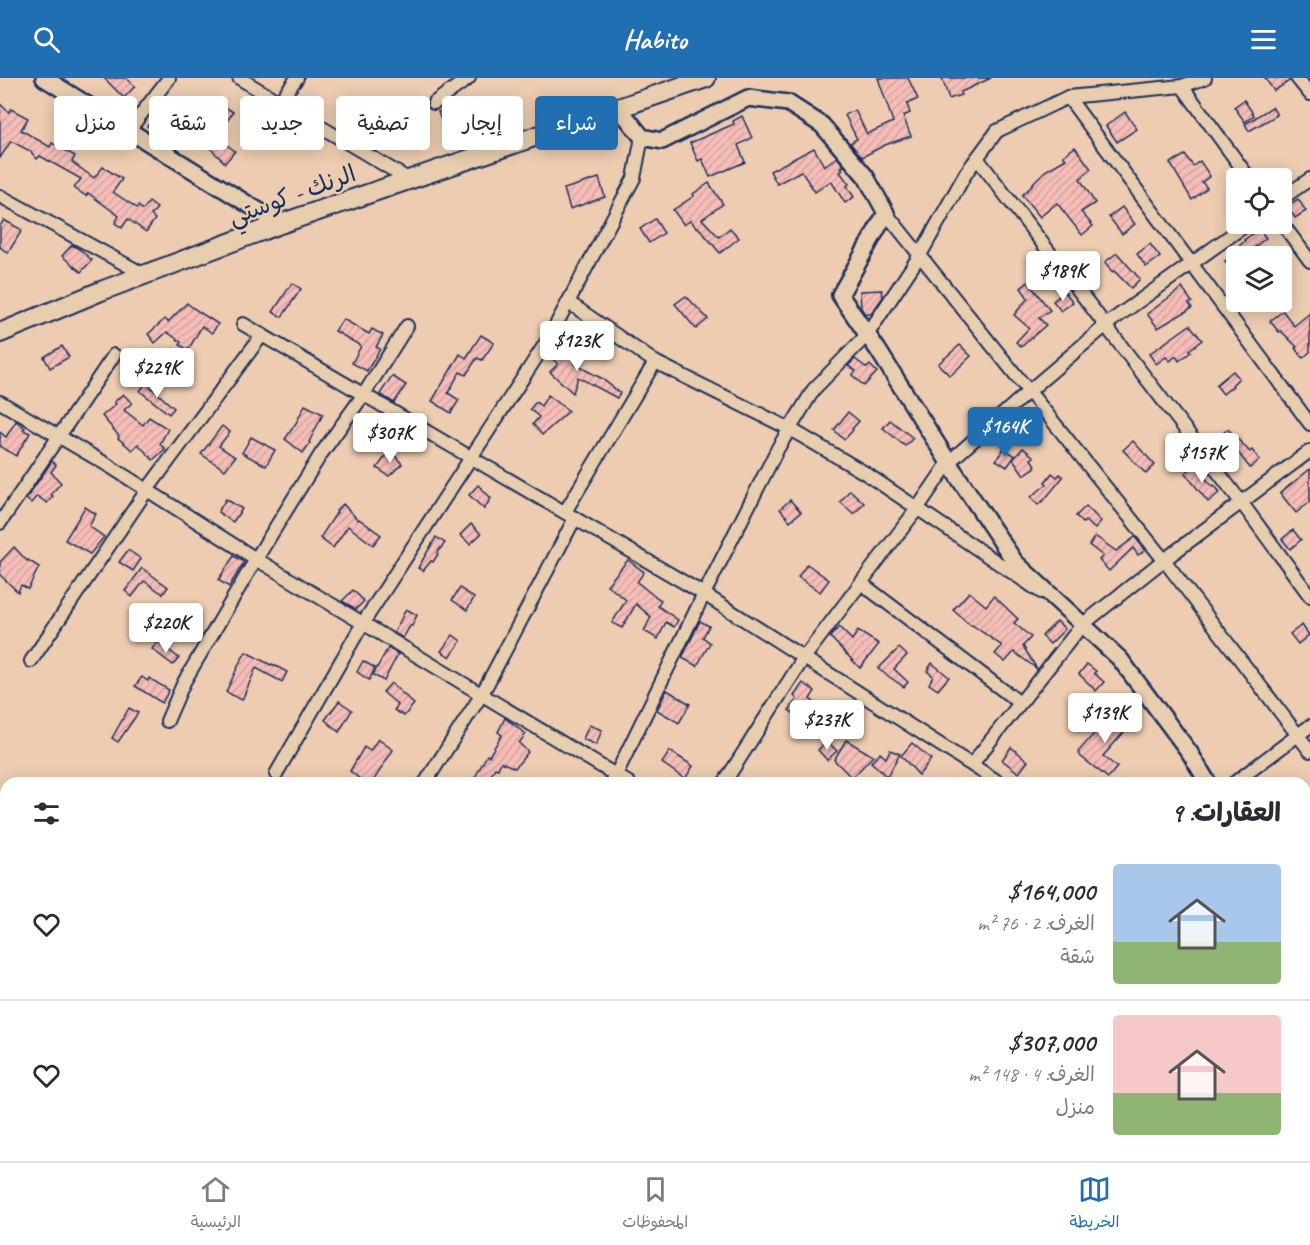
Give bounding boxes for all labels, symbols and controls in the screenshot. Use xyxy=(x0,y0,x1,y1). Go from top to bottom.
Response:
text: Habito xyxy=(623,22,687,56)
icon: search xyxy=(30,23,63,56)
icon: menu xyxy=(1247,23,1280,56)
chip: منزل xyxy=(54,96,137,150)
chip: شقة xyxy=(149,96,228,150)
chip: جديد xyxy=(240,96,324,150)
chip: تصفية xyxy=(336,96,430,150)
chip: إيجار xyxy=(442,96,523,150)
chip: شراء xyxy=(535,96,618,150)
street label: الرنك - كوستي xyxy=(224,158,362,238)
map controls xyxy=(1226,168,1292,312)
button: locate xyxy=(1226,168,1292,234)
button: layers xyxy=(1226,246,1292,312)
pin: $189K xyxy=(1021,251,1105,302)
text: $189K xyxy=(1040,258,1086,283)
pin: $123K xyxy=(535,321,619,372)
text: $123K xyxy=(554,328,600,353)
pin: $229K xyxy=(115,348,199,399)
text: $229K xyxy=(134,355,180,380)
pin: $164K xyxy=(963,407,1047,458)
pin: $307K xyxy=(348,413,432,464)
text: $164K xyxy=(982,414,1028,439)
text: $307K xyxy=(367,420,413,445)
pin: $157K xyxy=(1160,433,1244,484)
text: $157K xyxy=(1179,440,1225,465)
pin: $220K xyxy=(124,603,208,654)
text: $220K xyxy=(143,610,189,635)
pin: $139K xyxy=(1063,693,1147,744)
pin: $237K xyxy=(785,700,869,751)
text: $139K xyxy=(1082,700,1128,725)
text: $237K xyxy=(804,707,850,732)
text: العقارات: 9 xyxy=(1171,796,1281,829)
icon: filters xyxy=(30,797,63,830)
text: $164,000 xyxy=(1007,875,1095,908)
icon: home xyxy=(1161,888,1233,960)
icon: heart xyxy=(30,908,63,941)
text: الغرف: 2 · 76 m² xyxy=(977,911,1095,936)
text: شقة xyxy=(1060,944,1095,969)
text: $307,000 xyxy=(1008,1026,1095,1059)
icon: home xyxy=(1161,1039,1233,1111)
icon: heart xyxy=(30,1059,63,1092)
text: الغرف: 4 · 148 m² xyxy=(968,1062,1095,1087)
text: منزل xyxy=(1056,1095,1095,1120)
tab: الرئيسية xyxy=(191,1173,241,1236)
tab: المحفوظات xyxy=(622,1173,688,1236)
tab: الخريطة xyxy=(1069,1173,1119,1236)

